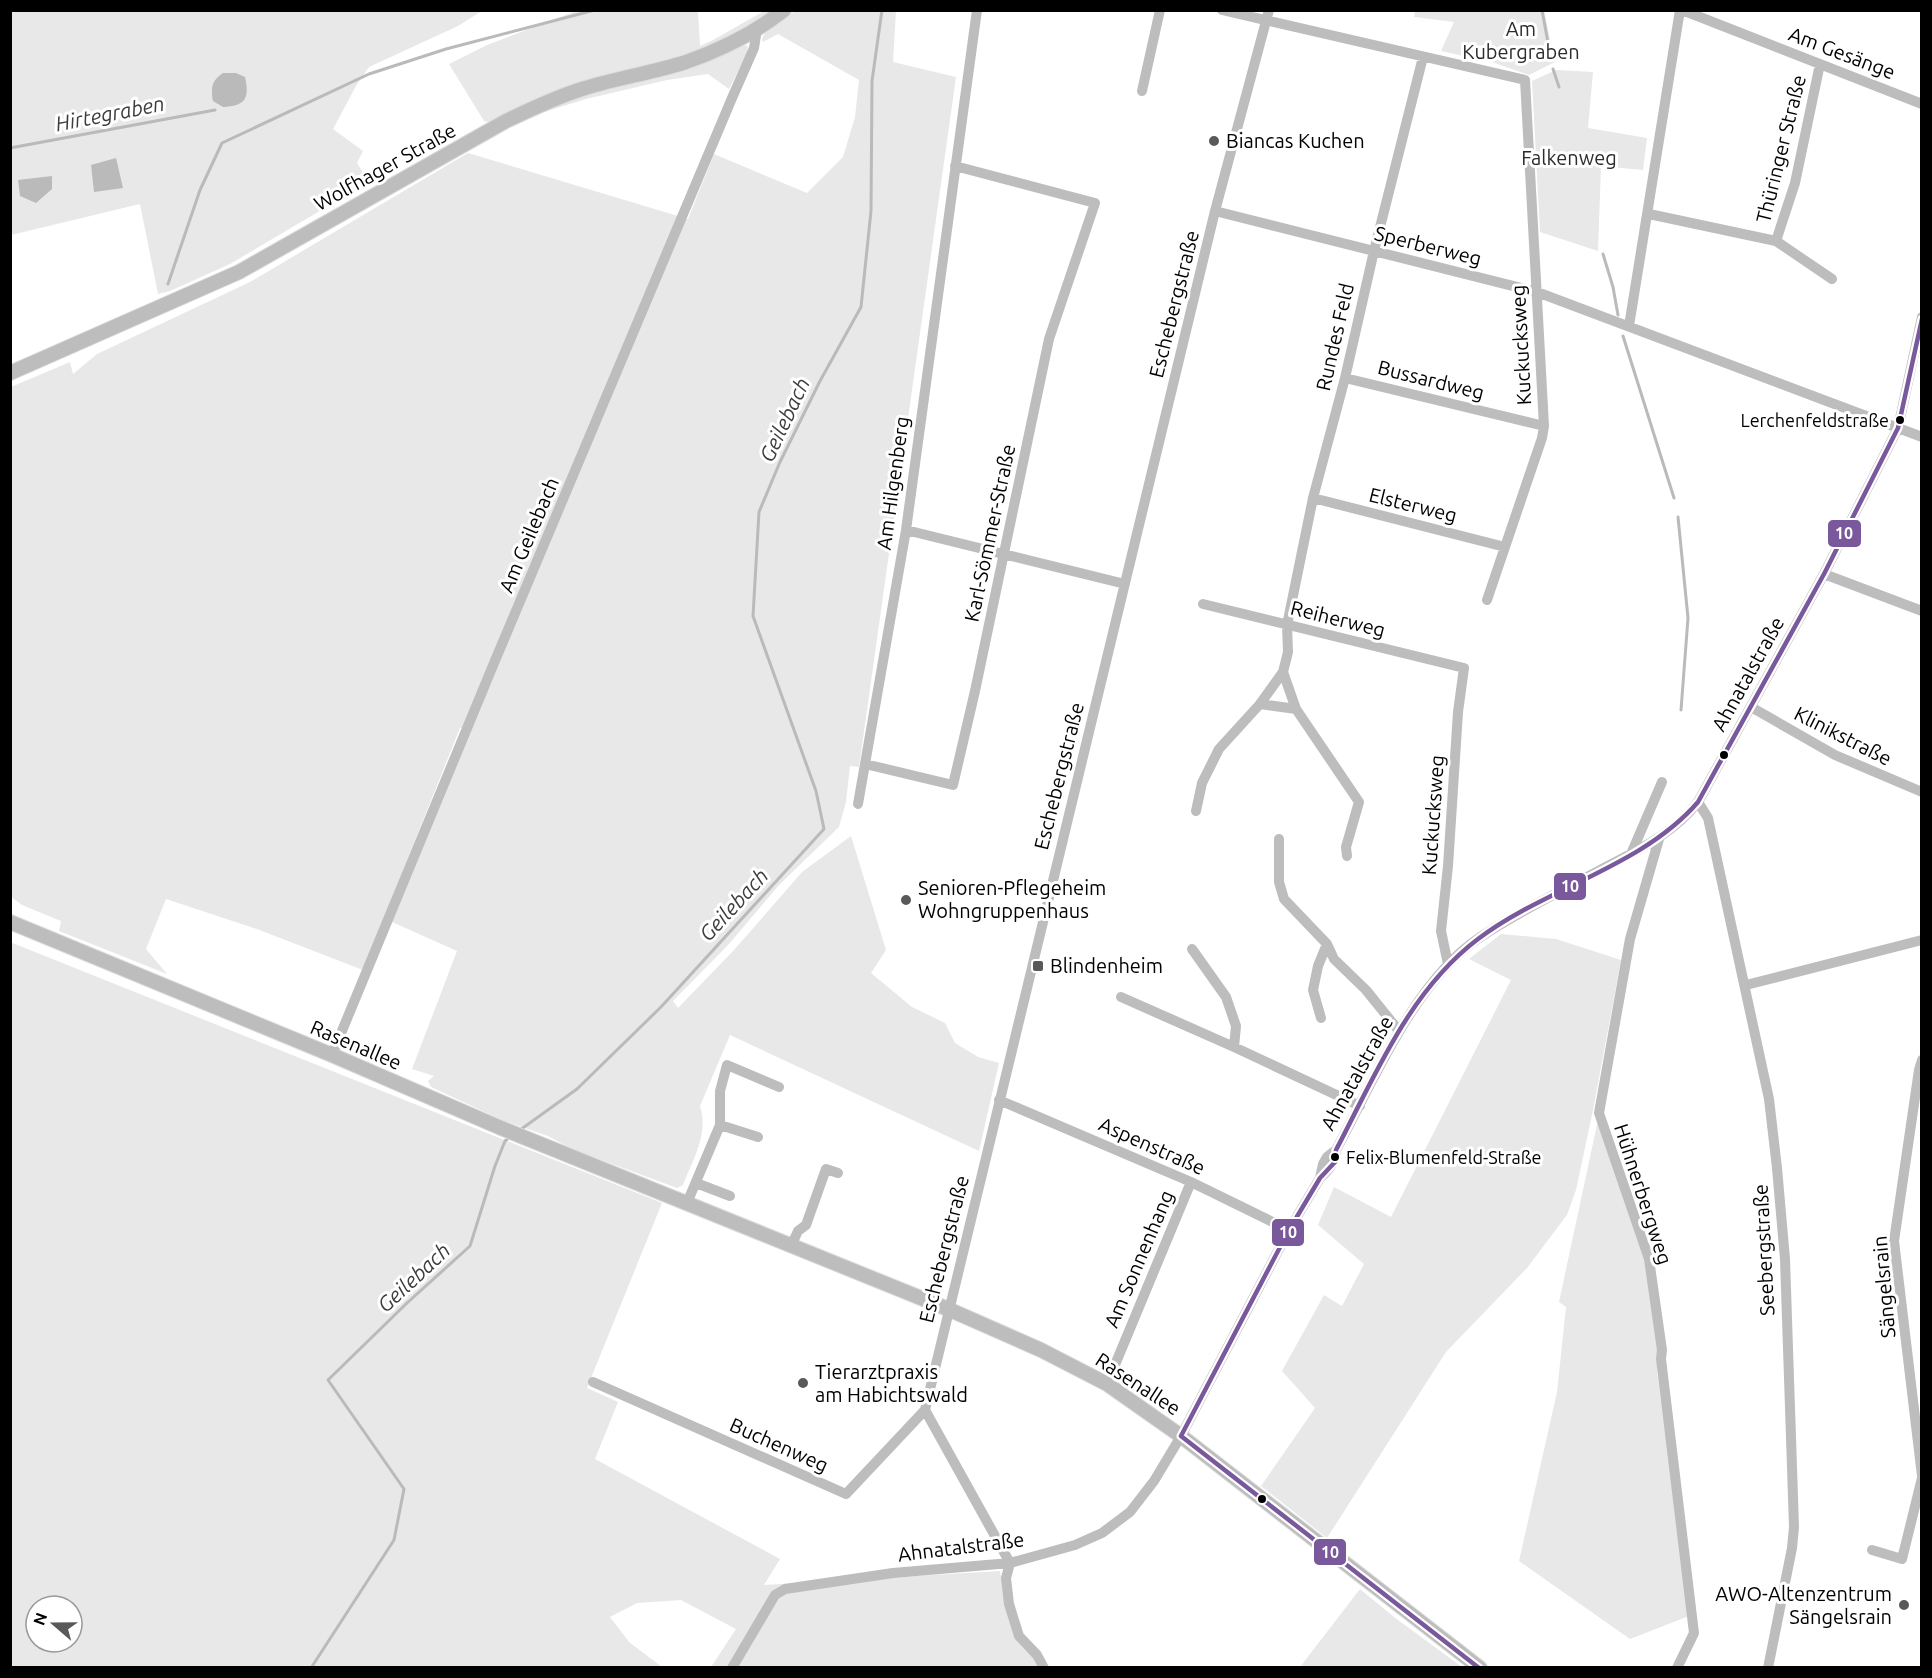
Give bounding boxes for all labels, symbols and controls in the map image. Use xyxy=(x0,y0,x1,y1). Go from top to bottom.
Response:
park label: Am Kubergraben xyxy=(1462,17,1580,63)
street label: Am Gesänge xyxy=(1786,22,1899,83)
street label: Thüringer Straße xyxy=(1751,72,1810,225)
water label: Hirtegraben xyxy=(53,91,166,135)
street label: Wolfhager Straße xyxy=(310,118,460,215)
place label: Biancas Kuchen xyxy=(1226,129,1365,152)
marker: Biancas Kuchen xyxy=(1207,134,1221,148)
park label: Falkenweg xyxy=(1521,146,1617,169)
street label: Sperberweg xyxy=(1372,221,1484,270)
street label: Eschebergstraße xyxy=(1144,228,1203,380)
street label: Rundes Feld xyxy=(1311,281,1358,393)
street label: Kuckucksweg xyxy=(1506,284,1535,406)
street label: Bussardweg xyxy=(1375,355,1487,404)
water label: Geilebach xyxy=(754,374,814,465)
place label: Lerchenfeldstraße xyxy=(1740,410,1889,430)
marker: Lerchenfeldstraße xyxy=(1894,414,1906,426)
street label: Am Hilgenberg xyxy=(872,415,913,551)
street label: Karl-Sömmer-Straße xyxy=(959,442,1020,624)
street label: Am Geilebach xyxy=(494,474,563,596)
street label: Elsterweg xyxy=(1367,482,1460,527)
line badge: 10 xyxy=(1827,519,1862,548)
text: 10 xyxy=(1835,524,1853,542)
street label: Reiherweg xyxy=(1288,596,1388,641)
street label: Ahnatalstraße xyxy=(1707,613,1788,735)
street label: Eschebergstraße xyxy=(1029,700,1088,852)
street label: Klinikstraße xyxy=(1791,701,1896,770)
unlabelled marker xyxy=(1718,749,1730,761)
street label: Kuckucksweg xyxy=(1417,754,1448,876)
water label: Geilebach xyxy=(694,863,773,945)
line badge: 10 xyxy=(1553,872,1587,901)
place label: Senioren-Pflegeheim Wohngruppenhaus xyxy=(918,876,1106,922)
text: 10 xyxy=(1561,877,1579,895)
marker: Senioren-Pflegeheim Wohngruppenhaus xyxy=(899,893,913,907)
place label: Blindenheim xyxy=(1050,954,1163,977)
marker: Blindenheim xyxy=(1031,959,1045,973)
street label: Ahnatalstraße xyxy=(1316,1012,1397,1134)
street label: Rasenallee xyxy=(307,1015,405,1074)
street label: Aspenstraße xyxy=(1096,1112,1209,1179)
street label: Hühnerbergweg xyxy=(1610,1121,1677,1267)
place label: Felix-Blumenfeld-Straße xyxy=(1346,1147,1541,1167)
marker: Felix-Blumenfeld-Straße xyxy=(1329,1151,1341,1163)
street label: Eschebergstraße xyxy=(914,1173,973,1325)
street label: Seebergstraße xyxy=(1749,1184,1778,1316)
street label: Am Sonnenhang xyxy=(1099,1187,1178,1331)
line badge: 10 xyxy=(1271,1218,1305,1247)
text: 10 xyxy=(1279,1223,1297,1241)
street label: Sängelsrain xyxy=(1868,1235,1899,1339)
water label: Geilebach xyxy=(372,1238,454,1317)
street label: Rasenallee xyxy=(1091,1348,1185,1420)
place label: Tierarztpraxis am Habichtswald xyxy=(815,1360,968,1406)
marker: Tierarztpraxis am Habichtswald xyxy=(796,1376,810,1390)
street label: Buchenweg xyxy=(726,1413,832,1476)
unlabelled marker xyxy=(1256,1493,1268,1505)
street label: Ahnatalstraße xyxy=(897,1527,1025,1566)
line badge: 10 xyxy=(1313,1538,1347,1566)
text: 10 xyxy=(1321,1543,1339,1561)
place label: AWO-Altenzentrum Sängelsrain xyxy=(1715,1582,1892,1628)
north arrow xyxy=(24,1594,84,1654)
marker: AWO-Altenzentrum Sängelsrain xyxy=(1897,1598,1911,1612)
text: N xyxy=(29,1610,50,1628)

